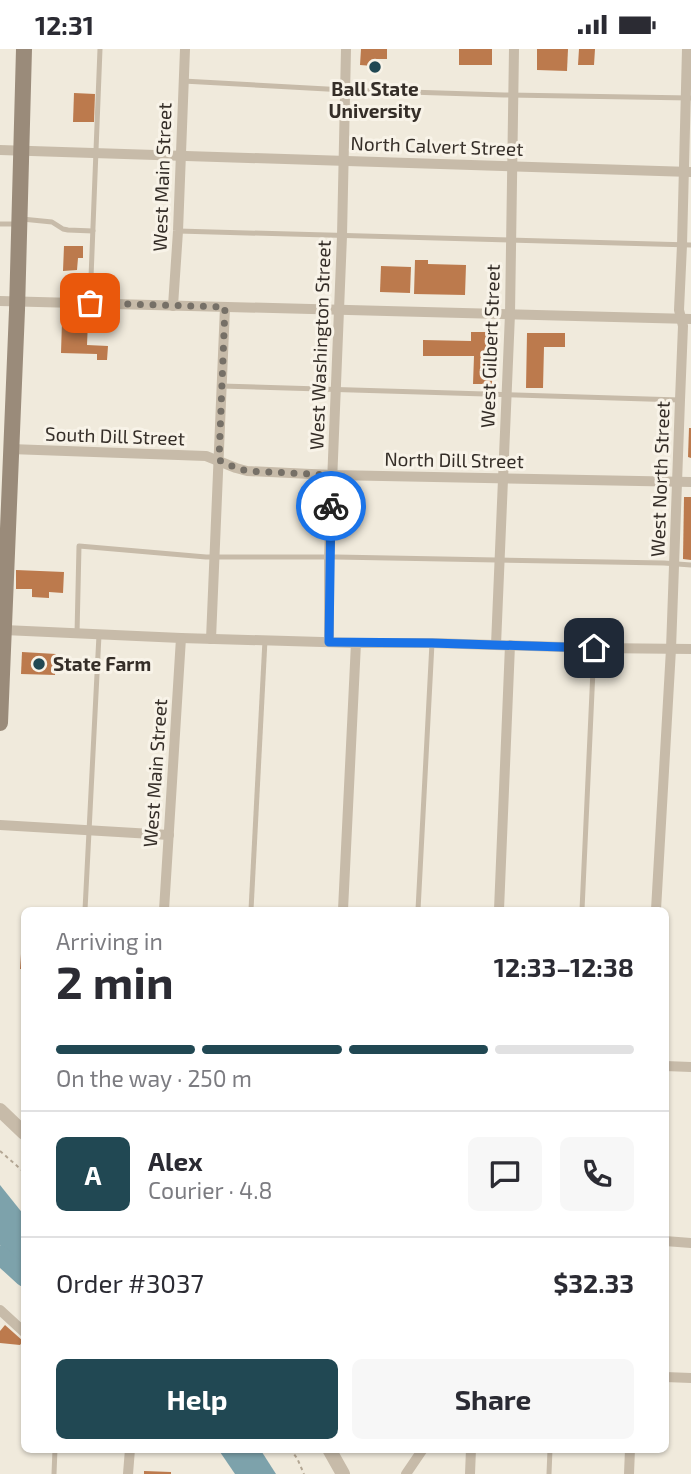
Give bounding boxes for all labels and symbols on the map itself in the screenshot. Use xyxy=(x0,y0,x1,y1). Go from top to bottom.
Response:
marker: Ball State University xyxy=(367,59,383,75)
place label: Ball State University xyxy=(329,77,422,123)
street label: West Main Street xyxy=(147,102,176,252)
street label: North Calvert Street xyxy=(350,131,524,160)
street label: West Washington Street xyxy=(304,240,335,450)
street label: West Gilbert Street xyxy=(475,264,504,428)
pin xyxy=(60,273,120,333)
street label: West North Street xyxy=(645,401,674,557)
street label: South Dill Street xyxy=(45,422,185,449)
street label: North Dill Street xyxy=(384,447,524,472)
courier xyxy=(296,471,366,541)
pin xyxy=(564,618,624,678)
place label: State Farm xyxy=(53,652,151,675)
marker: State Farm xyxy=(31,656,47,672)
street label: West Main Street xyxy=(138,698,171,848)

